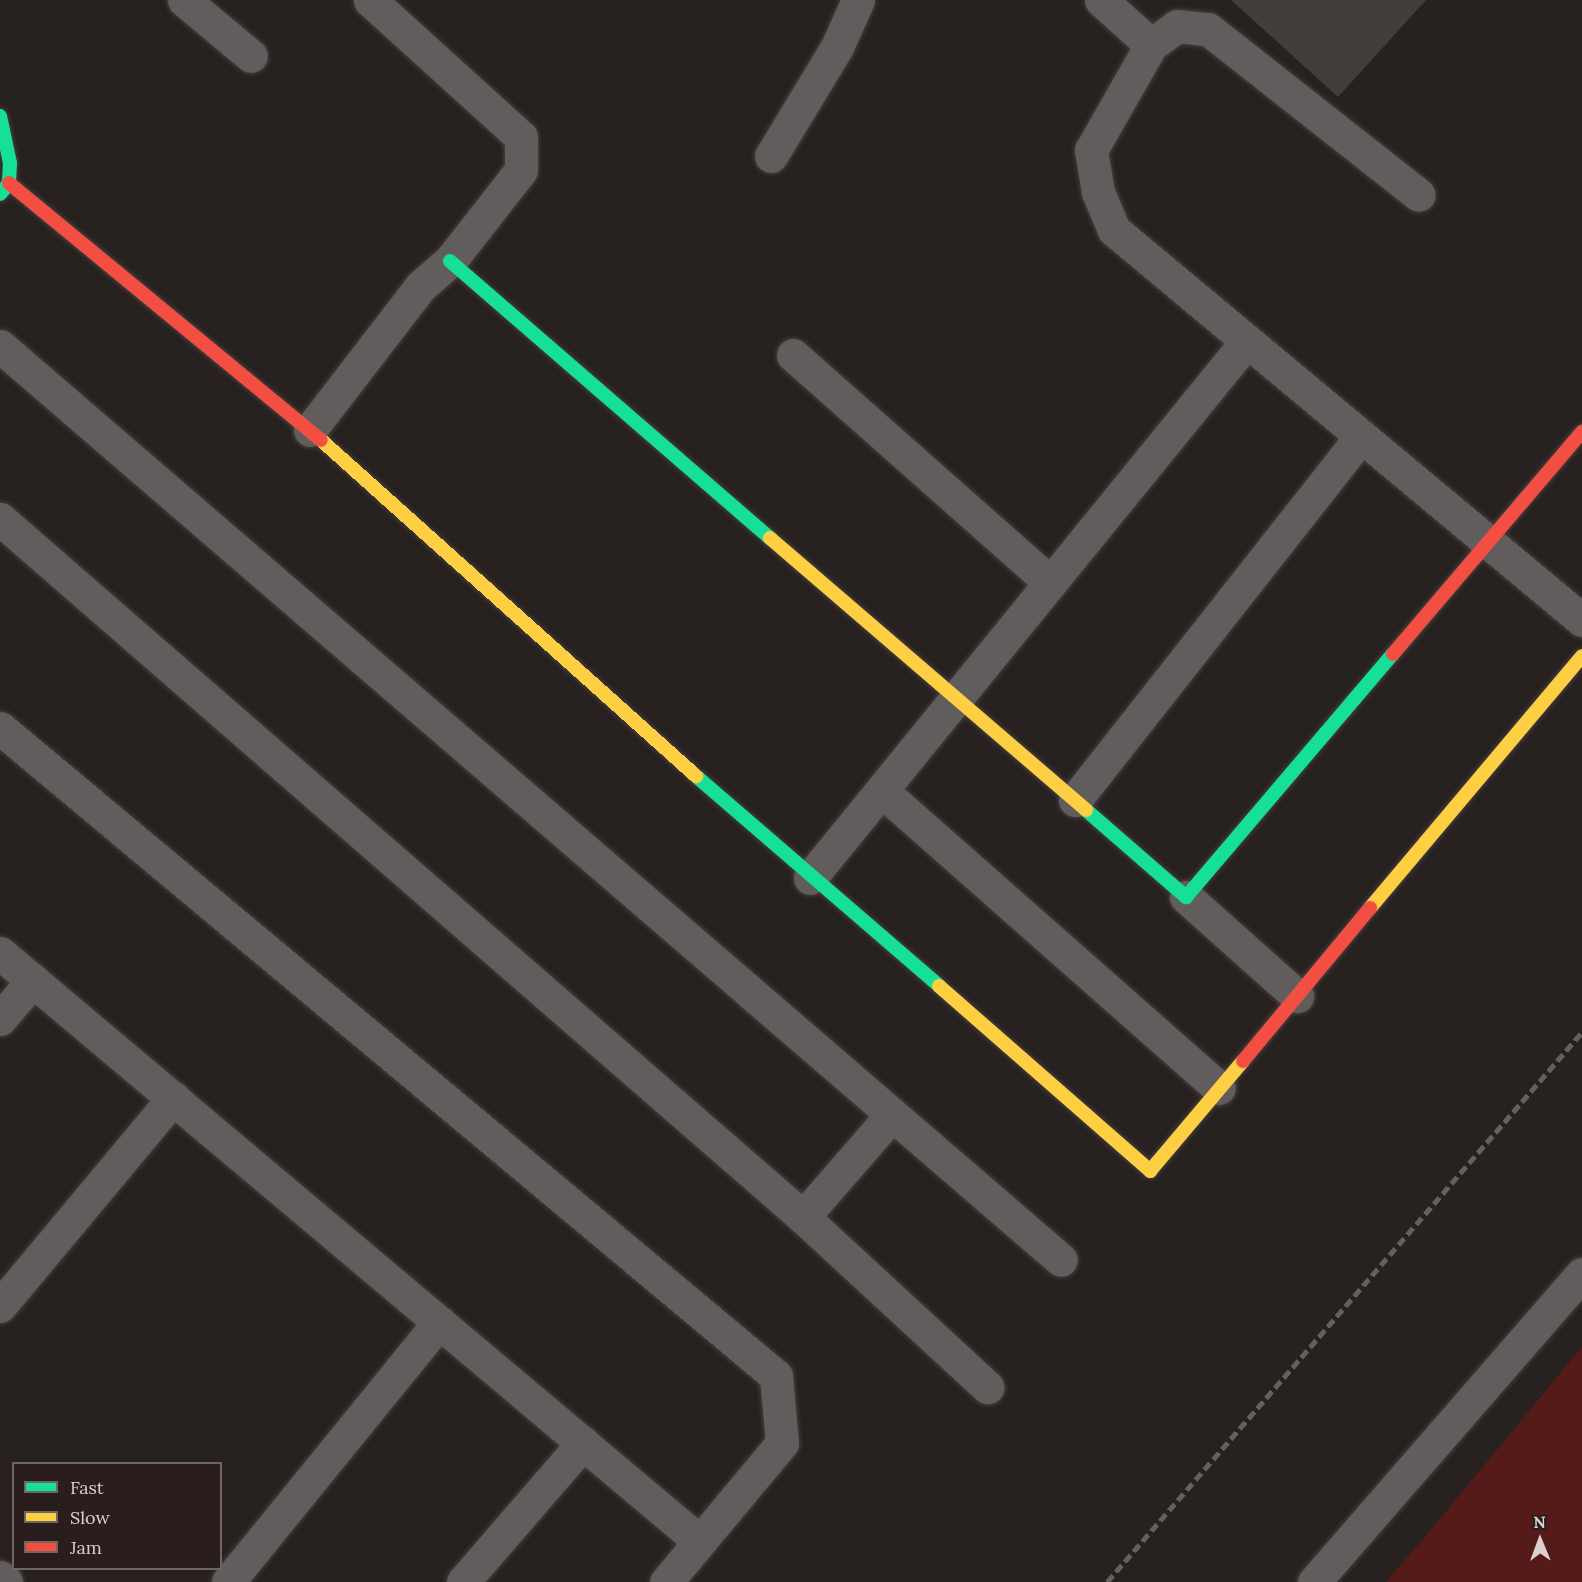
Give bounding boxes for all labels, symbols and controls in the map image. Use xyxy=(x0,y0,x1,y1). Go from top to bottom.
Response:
legend xyxy=(12,1462,222,1570)
text: Fast xyxy=(70,1476,104,1499)
text: Slow xyxy=(70,1506,110,1529)
north arrow xyxy=(1510,1510,1570,1570)
text: N xyxy=(1533,1512,1546,1532)
text: Jam xyxy=(70,1536,102,1559)

